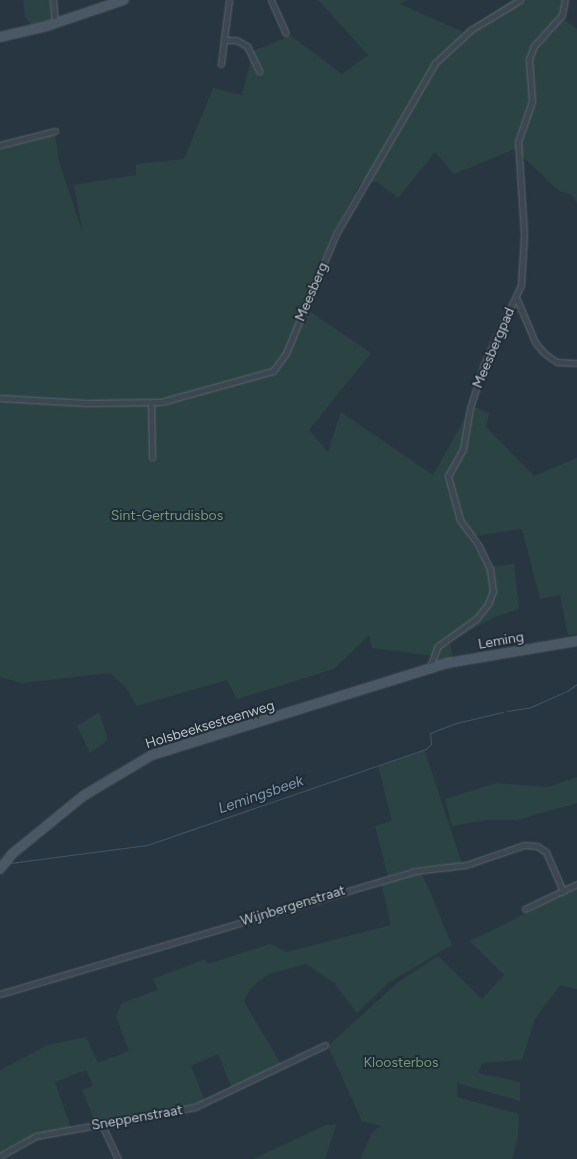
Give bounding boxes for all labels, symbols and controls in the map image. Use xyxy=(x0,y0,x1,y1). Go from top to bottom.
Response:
street label: Meesberg xyxy=(292,260,332,324)
street label: Meesbergpad xyxy=(469,305,519,391)
park label: Sint-Gertrudisbos xyxy=(111,508,223,524)
street label: Leming xyxy=(477,629,525,653)
street label: Holsbeeksesteenweg xyxy=(143,697,277,753)
water label: Lemingsbeek xyxy=(216,772,306,818)
street label: Wijnbergenstraat xyxy=(239,882,347,930)
park label: Kloosterbos xyxy=(364,1055,438,1071)
street label: Sneppenstraat xyxy=(90,1102,184,1134)

